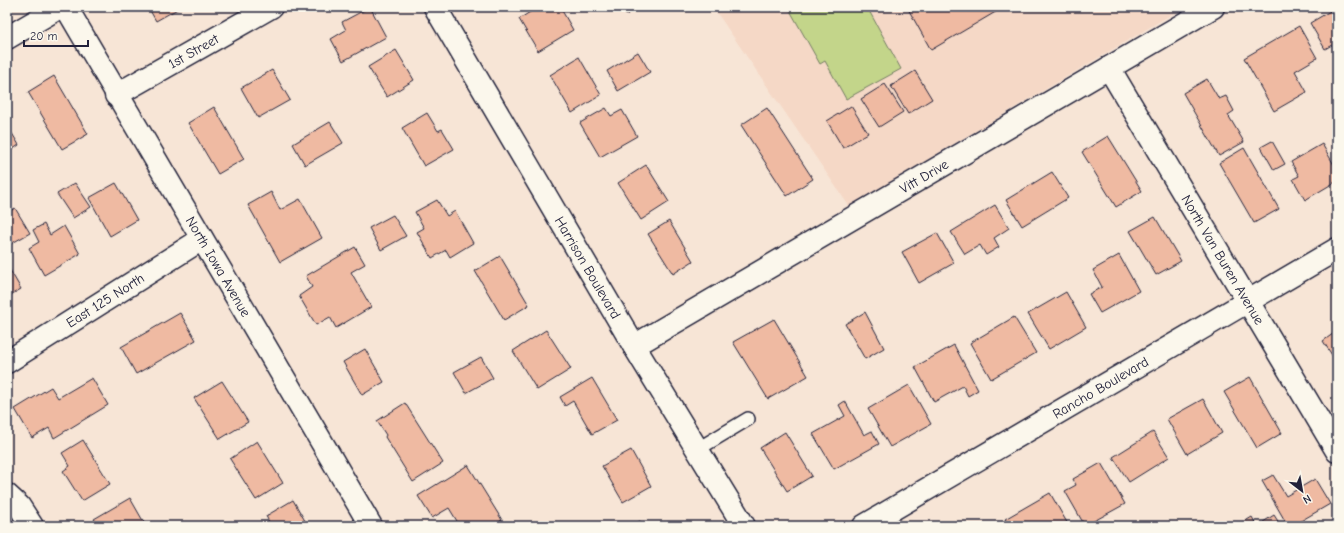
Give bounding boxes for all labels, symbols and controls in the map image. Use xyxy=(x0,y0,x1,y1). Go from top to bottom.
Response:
scale bar xyxy=(24,22,88,48)
text: 20 m xyxy=(30,29,58,43)
street label: 1st Street xyxy=(165,30,222,72)
street label: Vitt Drive xyxy=(897,155,951,197)
street label: North Van Buren Avenue xyxy=(1178,192,1268,328)
street label: North Iowa Avenue xyxy=(182,213,255,320)
street label: Harrison Boulevard xyxy=(551,213,625,322)
street label: East 125 North xyxy=(63,269,147,331)
street label: Rancho Boulevard xyxy=(1049,353,1151,422)
north arrow xyxy=(1282,471,1322,511)
text: N xyxy=(1300,492,1313,507)

